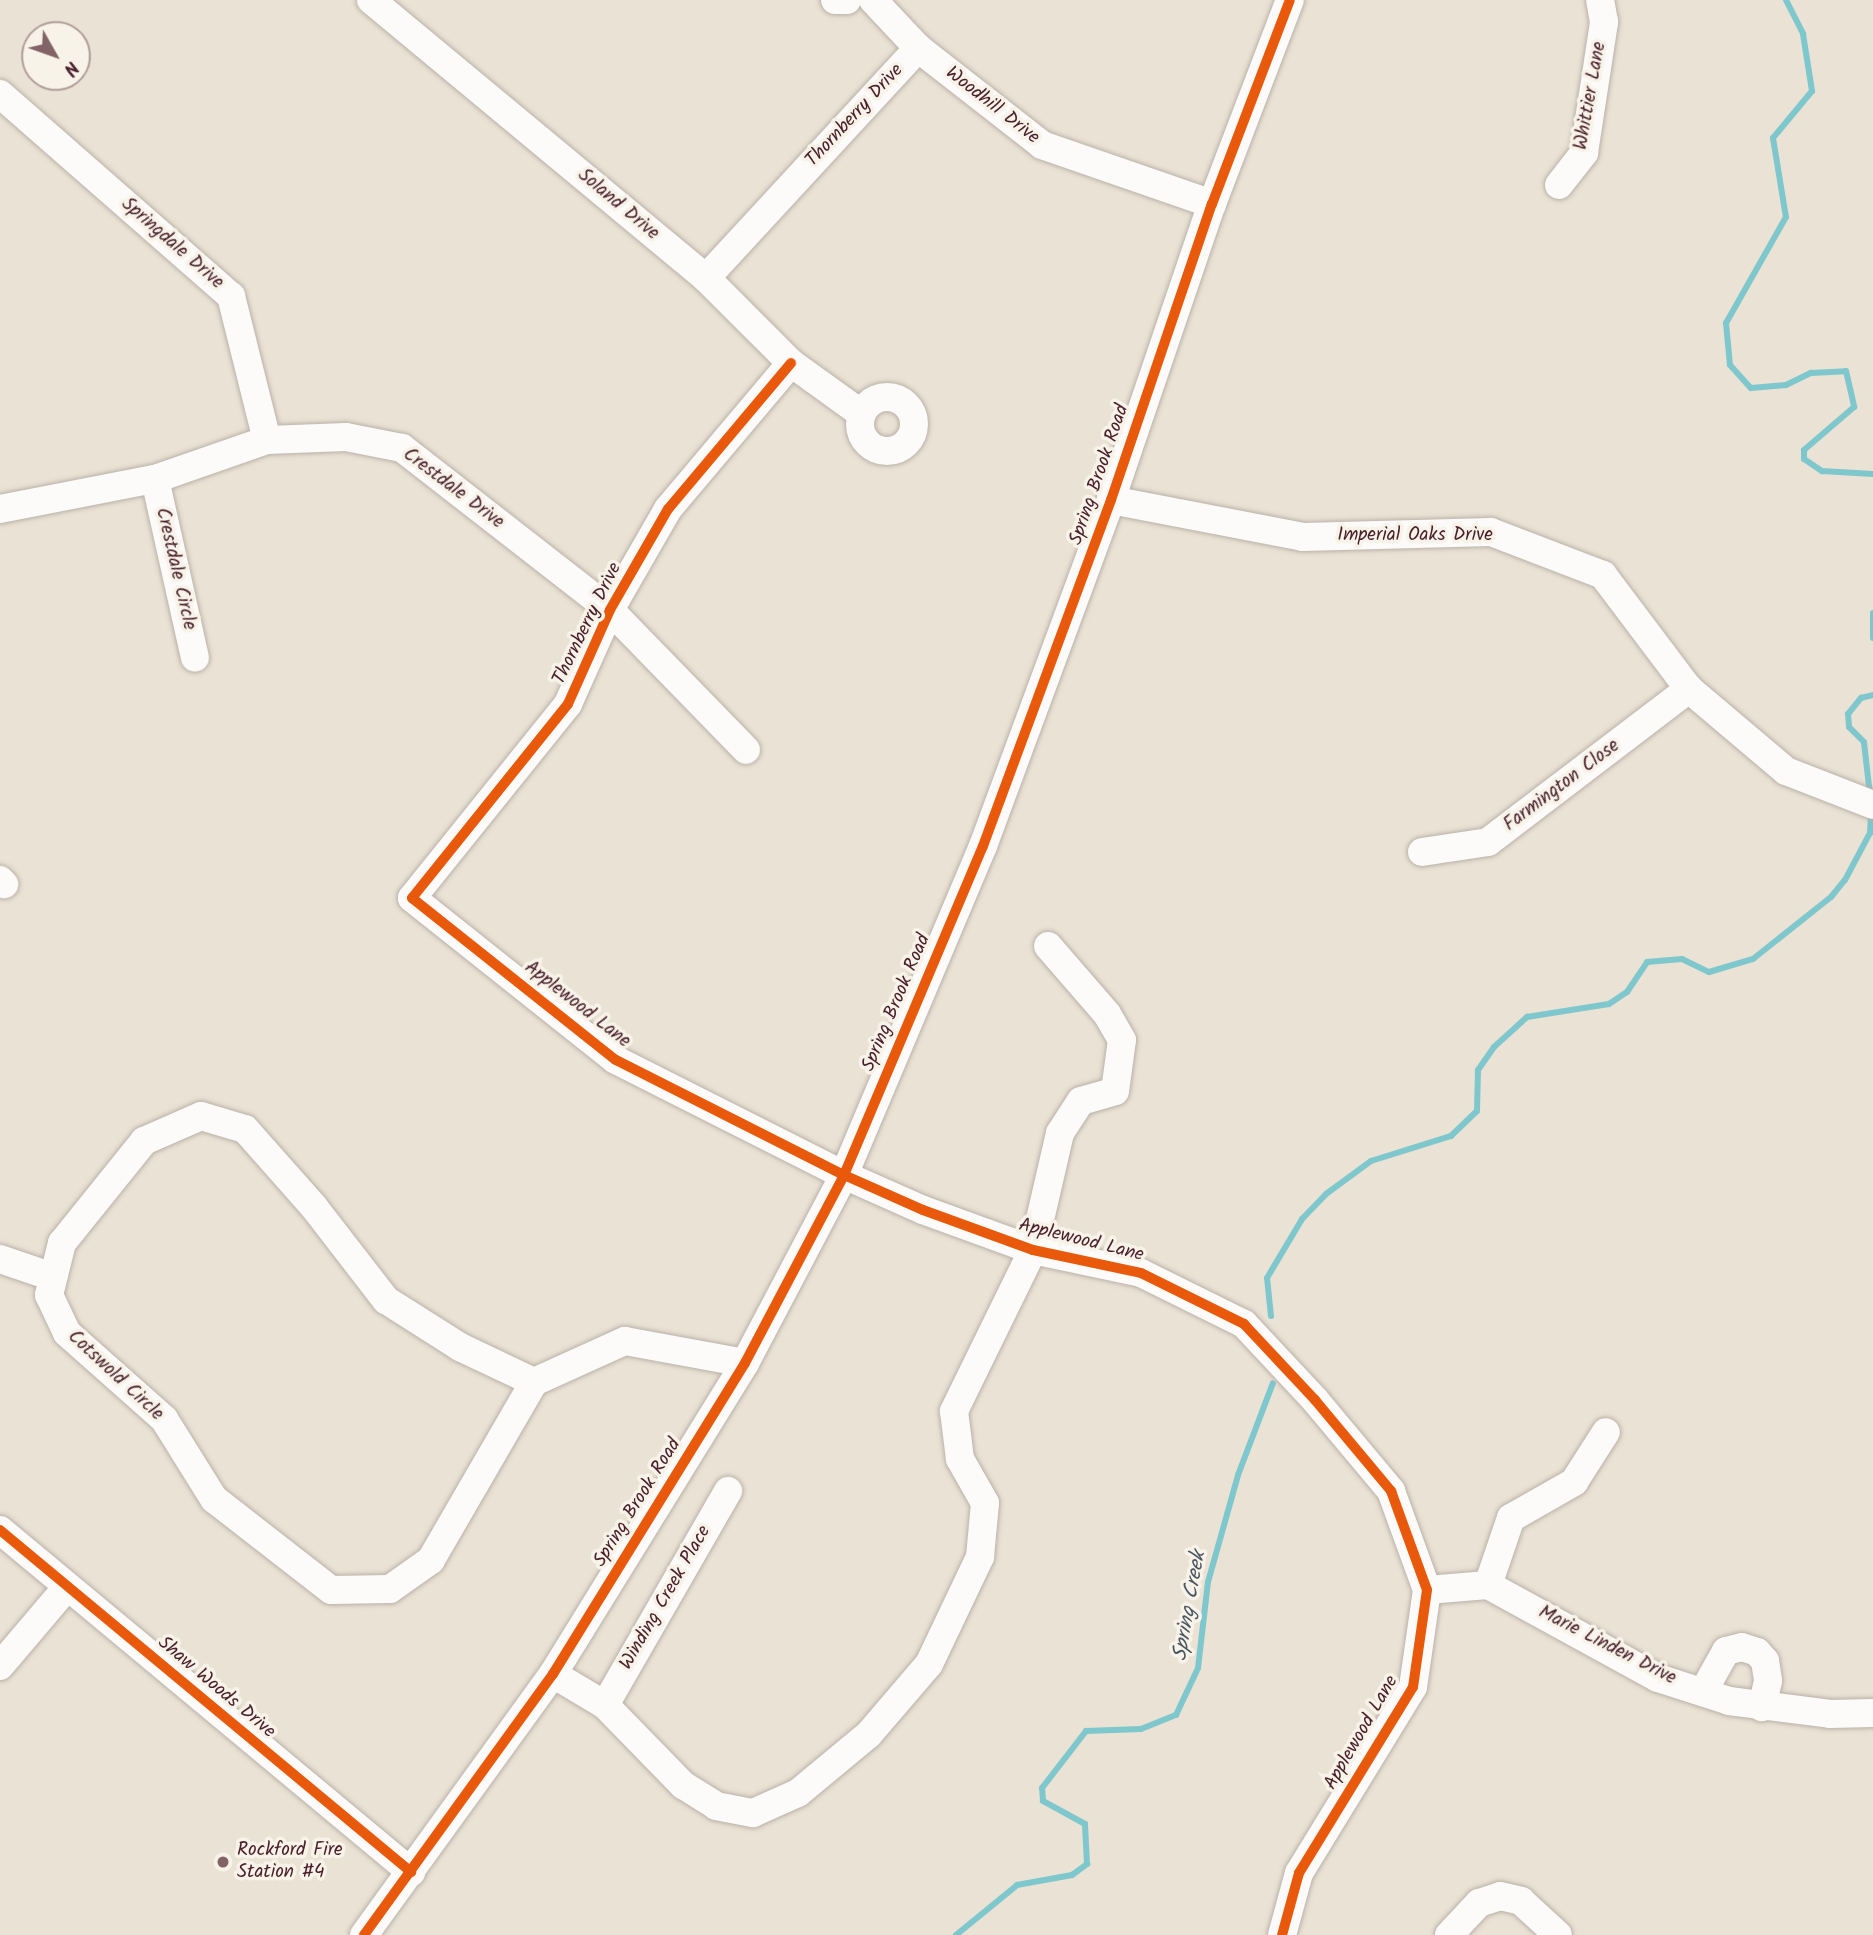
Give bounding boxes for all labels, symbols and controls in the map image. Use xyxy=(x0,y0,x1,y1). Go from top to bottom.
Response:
north arrow xyxy=(21,21,91,91)
street label: Whittier Lane xyxy=(1570,40,1612,152)
text: N xyxy=(55,54,86,82)
street label: Thornberry Drive xyxy=(801,60,909,172)
street label: Woodhill Drive xyxy=(941,62,1043,150)
street label: Soland Drive xyxy=(573,164,663,246)
street label: Springdale Drive xyxy=(116,193,228,295)
street label: Spring Brook Road xyxy=(1065,402,1135,548)
street label: Crestdale Drive xyxy=(398,444,508,534)
street label: Crestdale Circle xyxy=(150,506,200,632)
street label: Imperial Oaks Drive xyxy=(1337,525,1493,547)
street label: Thornberry Drive xyxy=(549,559,627,689)
street label: Farmington Close xyxy=(1500,735,1624,837)
street label: Spring Brook Road xyxy=(858,931,936,1075)
street label: Applewood Lane xyxy=(520,957,634,1053)
street label: Applewood Lane xyxy=(1016,1214,1146,1268)
street label: Cotswold Circle xyxy=(62,1326,168,1426)
street label: Spring Brook Road xyxy=(589,1435,687,1571)
street label: Winding Creek Place xyxy=(616,1522,716,1674)
water label: Spring Creek xyxy=(1168,1549,1212,1663)
street label: Marie Linden Drive xyxy=(1534,1601,1680,1691)
street label: Shaw Woods Drive xyxy=(153,1632,279,1744)
street label: Applewood Lane xyxy=(1320,1672,1404,1794)
place label: Rockford Fire Station #4 xyxy=(237,1840,343,1884)
marker: Rockford Fire Station #4 xyxy=(215,1854,231,1870)

